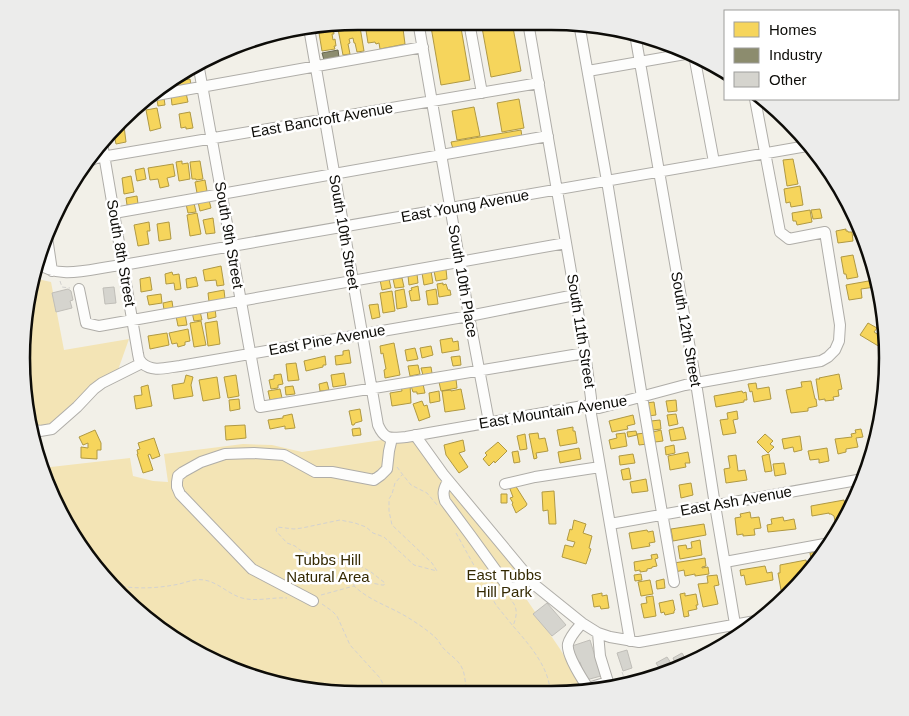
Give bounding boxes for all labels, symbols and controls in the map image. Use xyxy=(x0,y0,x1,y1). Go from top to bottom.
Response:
legend xyxy=(724,10,899,100)
text: Homes xyxy=(769,21,817,38)
text: Industry xyxy=(769,46,823,63)
text: Other xyxy=(769,71,807,88)
street label: East Bancroft Avenue xyxy=(250,99,394,140)
street label: South 10th Street xyxy=(326,173,363,292)
street label: South 9th Street xyxy=(212,180,247,291)
street label: East Young Avenue xyxy=(399,186,530,225)
street label: South 8th Street xyxy=(104,198,139,309)
street label: South 10th Place xyxy=(445,223,482,339)
street label: South 12th Street xyxy=(668,270,705,389)
street label: South 11th Street xyxy=(564,272,599,390)
street label: East Pine Avenue xyxy=(267,321,387,358)
street label: East Mountain Avenue xyxy=(478,391,628,432)
street label: East Ash Avenue xyxy=(679,482,793,519)
park label: Tubbs Hill Natural Area xyxy=(286,551,370,585)
park label: East Tubbs Hill Park xyxy=(466,566,542,600)

